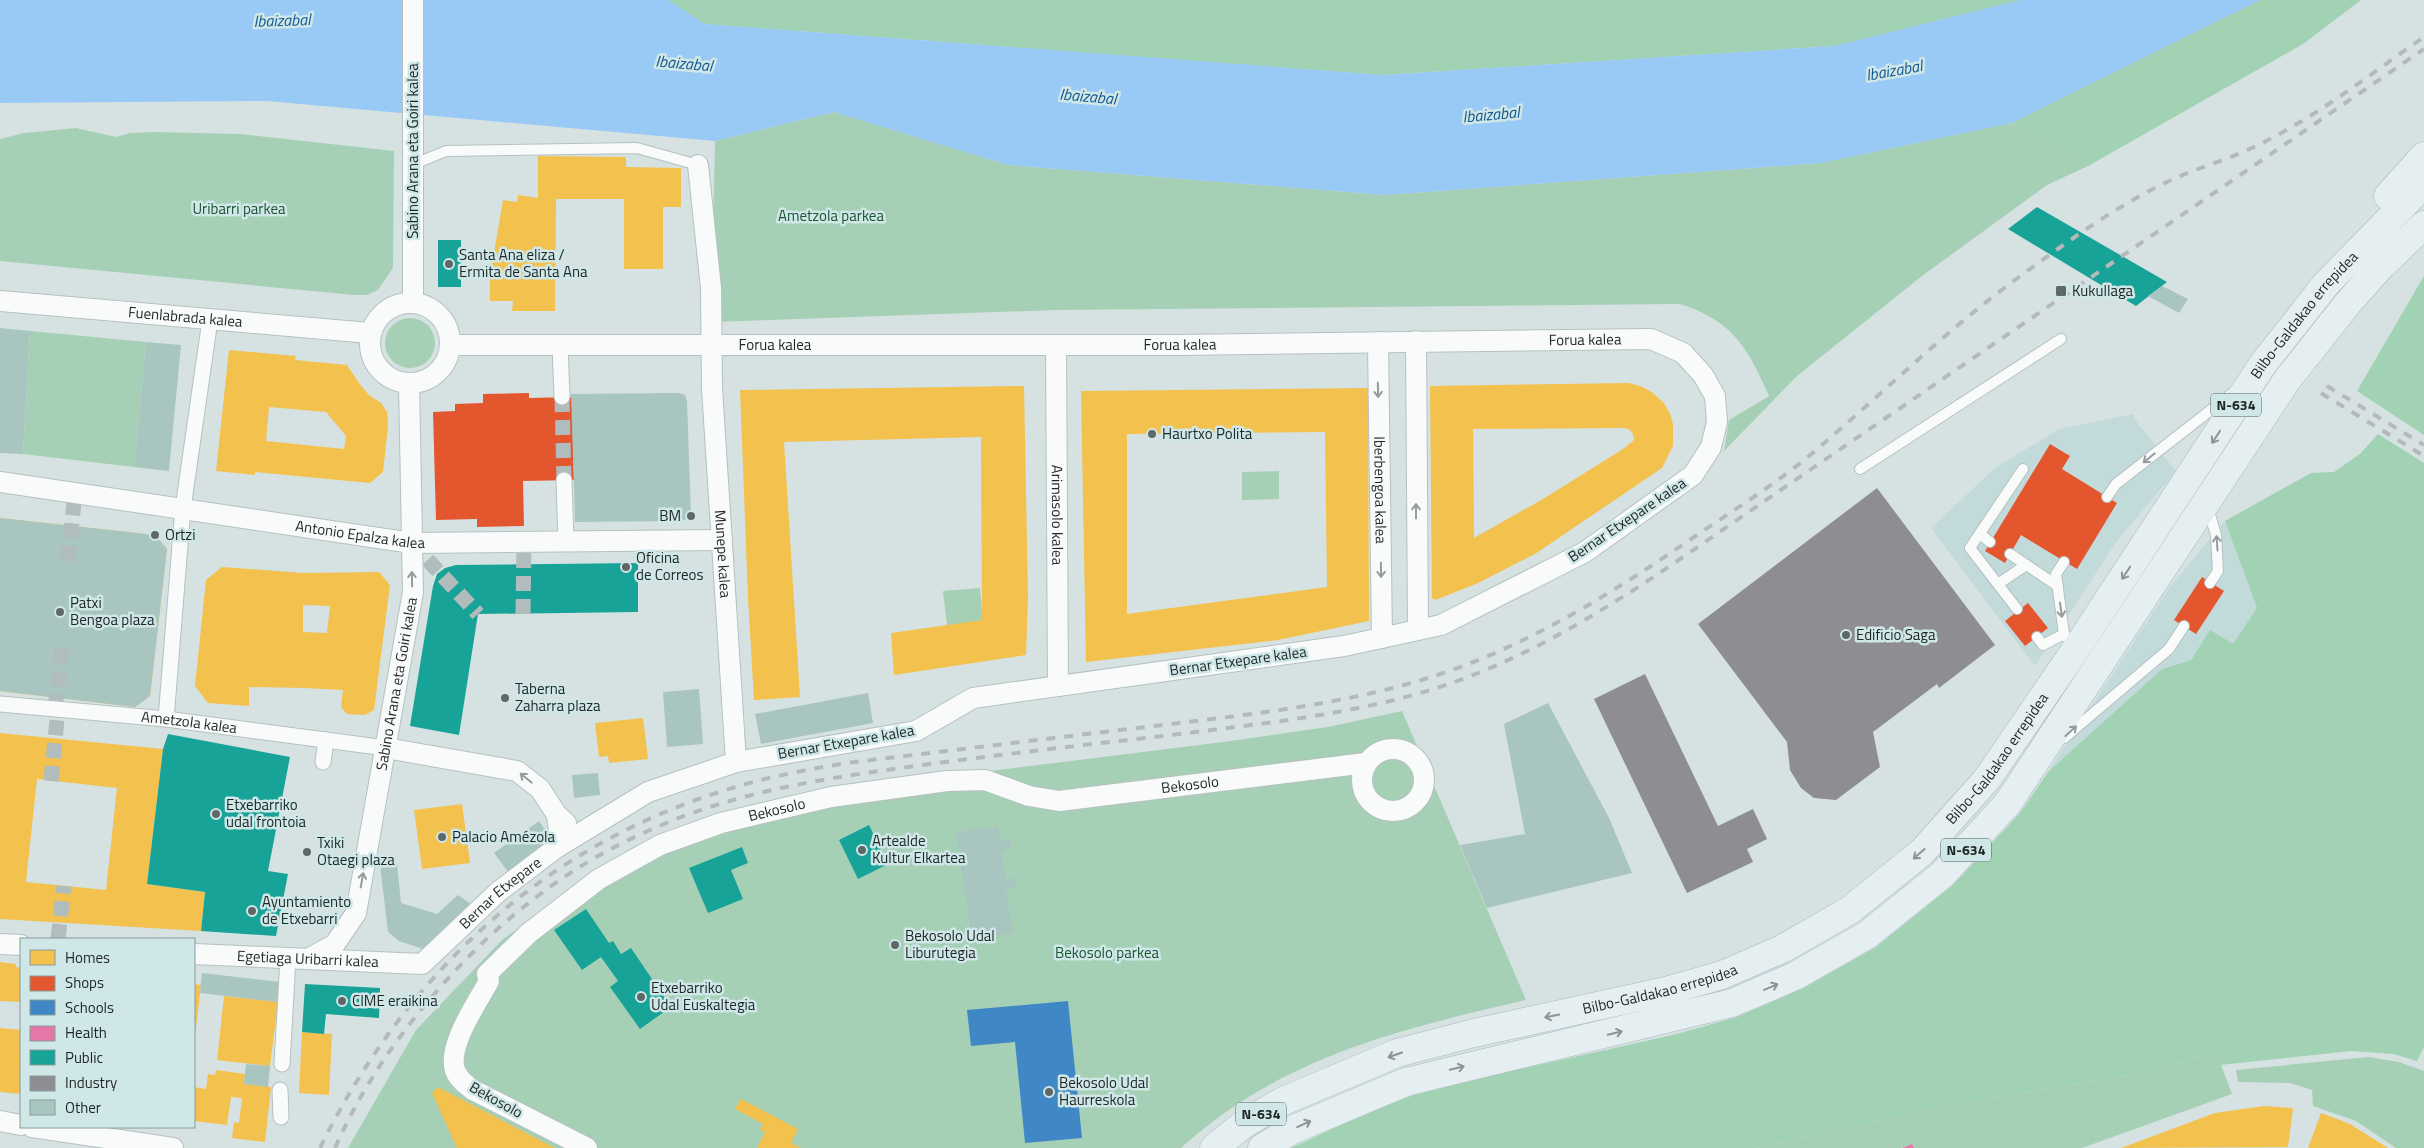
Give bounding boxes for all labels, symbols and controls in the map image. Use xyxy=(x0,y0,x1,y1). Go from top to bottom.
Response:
water label: Ibaizabal xyxy=(253,7,312,33)
water label: Ibaizabal xyxy=(655,49,715,78)
water label: Ibaizabal xyxy=(1864,53,1926,87)
street label: Sabino Arana eta Goiri kalea xyxy=(401,63,424,239)
water label: Ibaizabal xyxy=(1059,82,1119,111)
water label: Ibaizabal xyxy=(1462,99,1522,128)
park label: Uribarri parkea xyxy=(192,197,286,220)
park label: Ametzola parkea xyxy=(778,204,884,227)
place label: Santa Ana eliza / Ermita de Santa Ana xyxy=(459,243,588,283)
street label: Bilbo-Galdakao errepidea xyxy=(2244,245,2363,383)
marker: Santa Ana eliza / Ermita de Santa Ana xyxy=(443,258,455,270)
place label: Kukullaga xyxy=(2072,279,2134,302)
marker: Kukullaga xyxy=(2054,284,2068,298)
street label: Fuenlabrada kalea xyxy=(127,300,244,333)
street label: Forua kalea xyxy=(1548,327,1622,351)
street label: Forua kalea xyxy=(739,333,812,356)
street label: Forua kalea xyxy=(1144,333,1217,356)
one-way arrow xyxy=(1373,382,1383,398)
road number: N-634 xyxy=(2211,394,2261,416)
place label: Haurtxo Polita xyxy=(1162,422,1253,445)
marker: Haurtxo Polita xyxy=(1146,428,1158,440)
one-way arrow xyxy=(2210,429,2220,443)
street label: Iberbengoa kalea xyxy=(1368,436,1393,544)
one-way arrow xyxy=(2142,452,2155,463)
street label: Arimasolo kalea xyxy=(1046,465,1069,566)
street label: Bernar Etxepare kalea xyxy=(1563,471,1691,568)
one-way arrow xyxy=(1411,503,1421,519)
place label: BM xyxy=(659,504,681,527)
street label: Munepe kalea xyxy=(709,509,737,599)
marker: BM xyxy=(685,510,697,522)
street label: Antonio Epalza kalea xyxy=(294,514,426,554)
place label: Ortzi xyxy=(165,523,195,546)
marker: Ortzi xyxy=(149,529,161,541)
one-way arrow xyxy=(2212,536,2221,552)
place label: Oficina de Correos xyxy=(636,546,703,586)
marker: Oficina de Correos xyxy=(620,561,632,573)
one-way arrow xyxy=(1376,562,1386,578)
one-way arrow xyxy=(2121,565,2131,579)
one-way arrow xyxy=(408,571,417,587)
place label: Patxi Bengoa plaza xyxy=(70,591,155,631)
street label: Sabino Arana eta Goiri kalea xyxy=(369,595,423,772)
one-way arrow xyxy=(2056,601,2066,617)
marker: Patxi Bengoa plaza xyxy=(54,606,66,618)
place label: Edificio Saga xyxy=(1856,623,1936,646)
marker: Edificio Saga xyxy=(1840,629,1852,641)
street label: Bernar Etxepare kalea xyxy=(1168,639,1308,682)
place label: Taberna Zaharra plaza xyxy=(515,677,601,717)
street label: Bilbo-Galdakao errepidea xyxy=(1940,688,2054,829)
marker: Taberna Zaharra plaza xyxy=(499,692,511,704)
street label: Ametzola kalea xyxy=(140,705,239,739)
street label: Bernar Etxepare kalea xyxy=(776,718,916,765)
one-way arrow xyxy=(2065,725,2078,737)
street label: Bekosolo xyxy=(1160,769,1220,799)
one-way arrow xyxy=(520,772,533,783)
street label: Bekosolo xyxy=(746,791,808,827)
place label: Etxebarriko udal frontoia xyxy=(226,793,307,833)
marker: Etxebarriko udal frontoia xyxy=(210,808,222,820)
place label: Palacio Amézola xyxy=(452,825,556,848)
place label: Artealde Kultur Elkartea xyxy=(872,829,966,869)
place label: Txiki Otaegi plaza xyxy=(317,831,395,871)
marker: Palacio Amézola xyxy=(436,831,448,843)
road number: N-634 xyxy=(1941,838,1991,862)
marker: Artealde Kultur Elkartea xyxy=(856,844,868,856)
marker: Txiki Otaegi plaza xyxy=(301,846,313,858)
one-way arrow xyxy=(1913,848,1926,859)
street label: Bernar Etxepare xyxy=(454,851,546,934)
one-way arrow xyxy=(358,872,368,888)
place label: Ayuntamiento de Etxebarri xyxy=(262,890,351,930)
marker: Ayuntamiento de Etxebarri xyxy=(246,905,258,917)
place label: Bekosolo Udal Liburutegia xyxy=(905,924,995,964)
legend xyxy=(20,938,195,1128)
marker: Bekosolo Udal Liburutegia xyxy=(889,939,901,951)
park label: Bekosolo parkea xyxy=(1055,941,1159,964)
street label: Egetiaga Uribarri kalea xyxy=(237,944,380,973)
text: Homes xyxy=(65,946,110,969)
street label: Bilbo-Galdakao errepidea xyxy=(1580,957,1742,1020)
text: Shops xyxy=(65,971,104,994)
place label: Etxebarriko Udal Euskaltegia xyxy=(651,976,756,1016)
one-way arrow xyxy=(1763,981,1778,991)
place label: CIME eraikina xyxy=(352,989,438,1012)
marker: Etxebarriko Udal Euskaltegia xyxy=(635,991,647,1003)
marker: CIME eraikina xyxy=(336,995,348,1007)
text: Schools xyxy=(65,996,114,1019)
one-way arrow xyxy=(1545,1012,1561,1021)
text: Health xyxy=(65,1021,107,1044)
one-way arrow xyxy=(1607,1028,1623,1037)
text: Public xyxy=(65,1046,103,1069)
one-way arrow xyxy=(1387,1051,1403,1060)
one-way arrow xyxy=(1448,1063,1464,1072)
text: Industry xyxy=(65,1071,117,1094)
place label: Bekosolo Udal Haurreskola xyxy=(1059,1071,1149,1111)
street label: Bekosolo xyxy=(465,1075,527,1124)
marker: Bekosolo Udal Haurreskola xyxy=(1043,1086,1055,1098)
text: Other xyxy=(65,1096,101,1119)
road number: N-634 xyxy=(1236,1102,1286,1126)
one-way arrow xyxy=(1297,1119,1312,1128)

